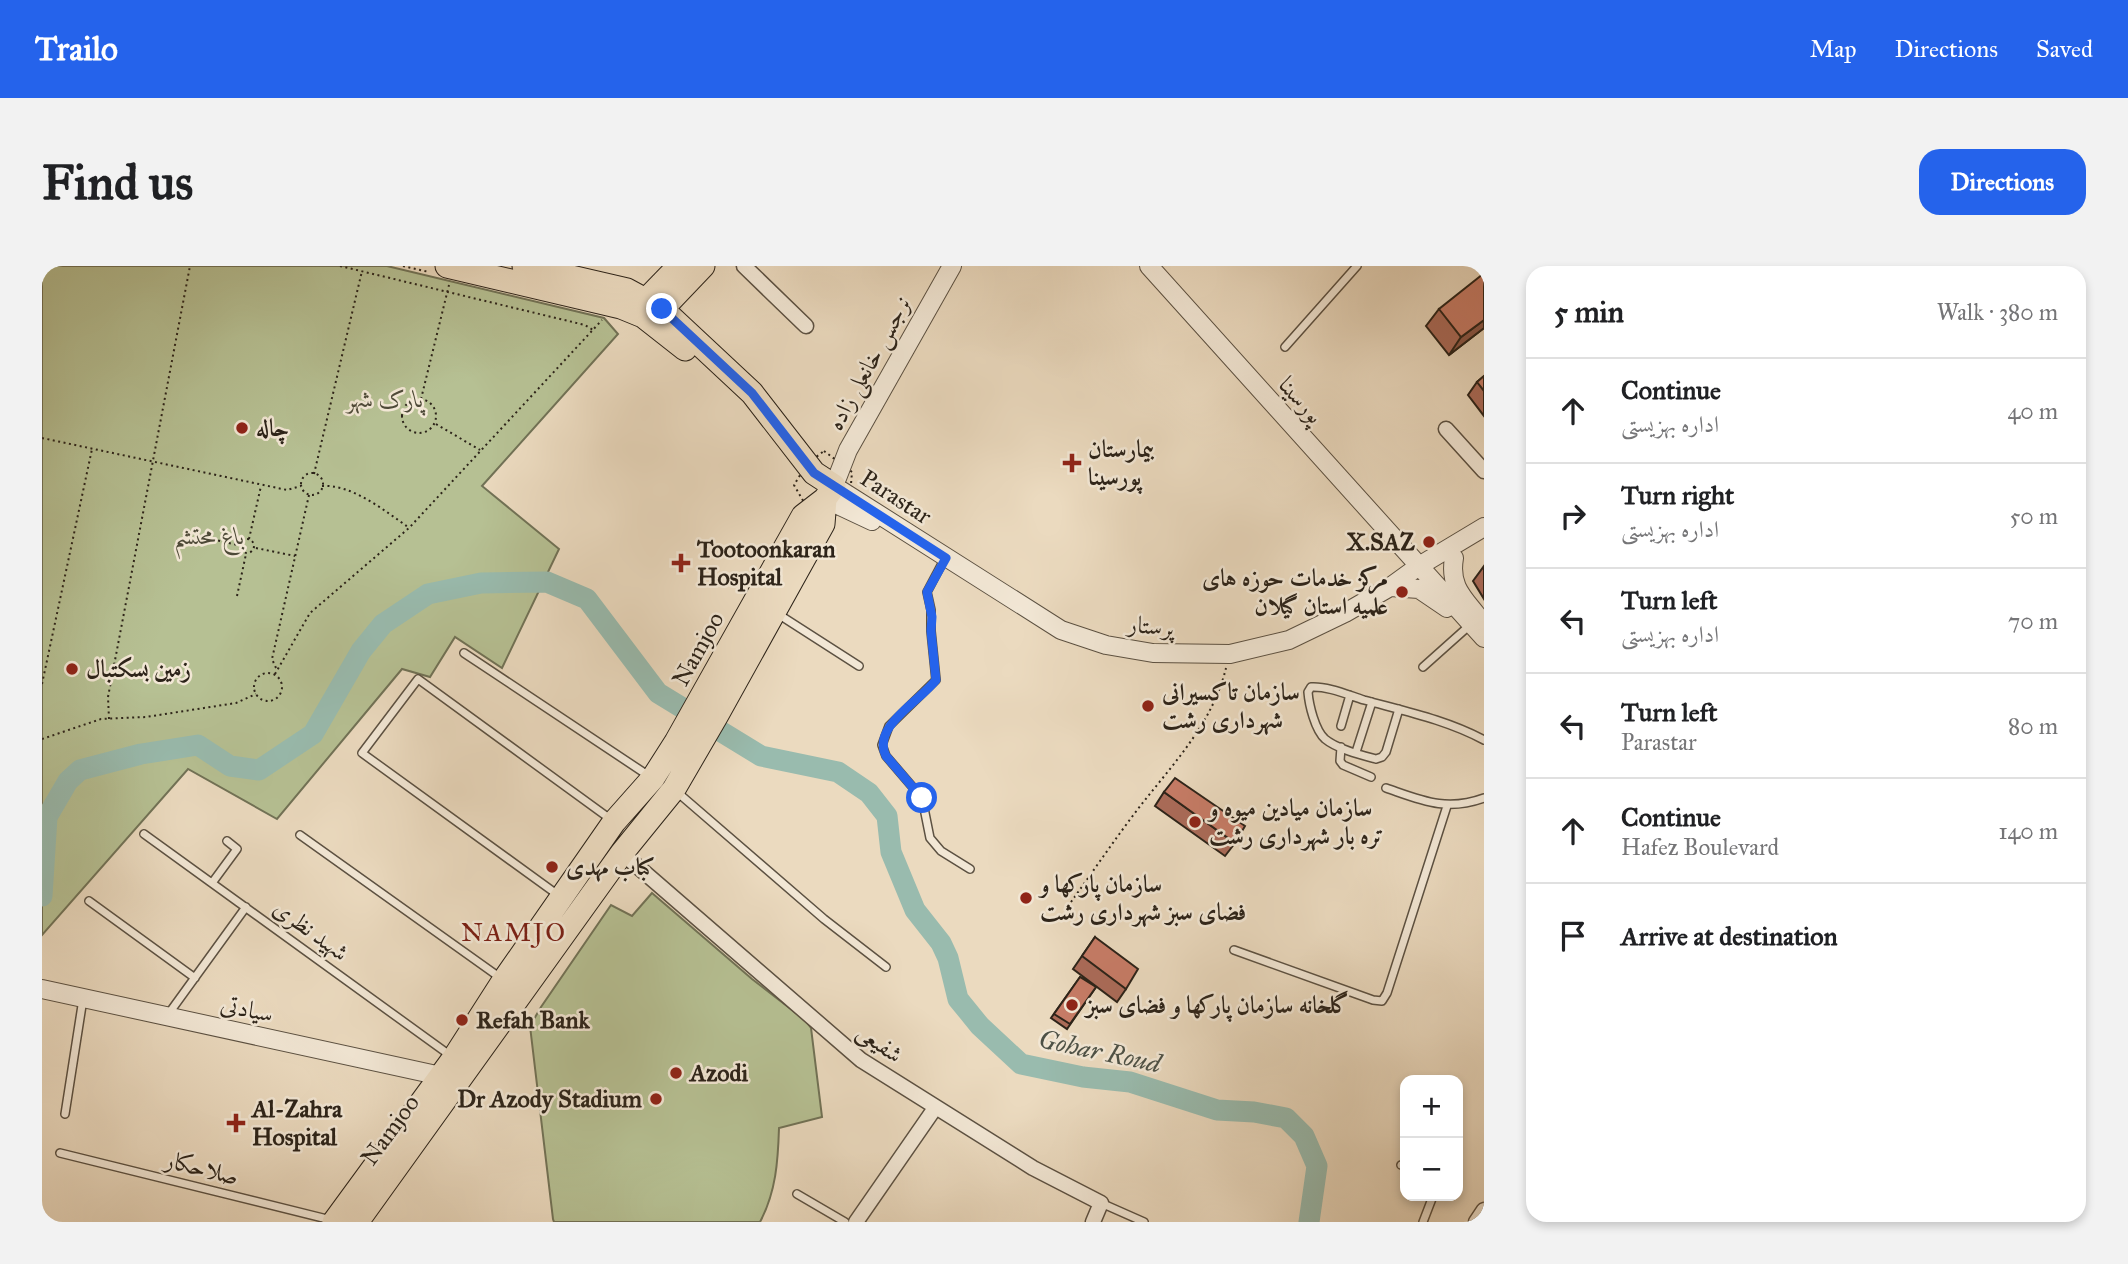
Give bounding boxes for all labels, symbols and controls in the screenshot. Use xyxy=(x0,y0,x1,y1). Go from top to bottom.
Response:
text: Trailo xyxy=(35,29,118,69)
text: Map xyxy=(1810,34,1857,64)
text: Directions xyxy=(1895,34,1998,64)
text: Saved xyxy=(2036,34,2093,64)
button: Directions xyxy=(1919,149,2086,215)
text: Find us xyxy=(42,153,193,212)
street label: نرجس خانعلی زاده xyxy=(820,291,920,436)
route end xyxy=(646,293,677,324)
text: 5 min xyxy=(1554,294,1624,330)
text: Walk · 380 m xyxy=(1937,298,2058,326)
street label: پورسینا xyxy=(1271,370,1331,432)
text: Continue xyxy=(1621,374,1721,406)
park label: پارک شهر xyxy=(344,384,426,416)
icon: ahead xyxy=(1554,392,1592,430)
text: 40 m xyxy=(2008,397,2058,425)
text: اداره بهزیستی xyxy=(1621,410,1719,438)
place label: چاله xyxy=(256,413,289,445)
marker: چاله xyxy=(234,420,250,436)
place label: بیمارستان پورسینا xyxy=(1088,434,1154,495)
marker: بیمارستان پورسینا xyxy=(1062,453,1082,473)
street label: Parastar xyxy=(855,463,937,531)
text: Turn right xyxy=(1621,479,1734,511)
icon: right xyxy=(1554,497,1592,535)
text: 50 m xyxy=(2010,502,2058,530)
text: اداره بهزیستی xyxy=(1621,515,1719,543)
park label: باغ محتشم xyxy=(173,521,245,560)
place label: X.SAZ xyxy=(1345,527,1415,557)
place label: Tootoonkaran Hospital xyxy=(696,534,835,592)
marker: X.SAZ xyxy=(1421,534,1437,550)
marker: Tootoonkaran Hospital xyxy=(671,553,691,573)
place label: مرکز خدمات حوزه های علمیه استان گیلان xyxy=(1202,563,1388,621)
marker: مرکز خدمات حوزه های علمیه استان گیلان xyxy=(1394,584,1410,600)
text: Turn left xyxy=(1621,584,1717,616)
icon: left xyxy=(1554,602,1592,640)
street label: Namjoo xyxy=(665,607,731,691)
text: 70 m xyxy=(2008,607,2058,635)
street label: پرستار xyxy=(1124,608,1178,645)
text: اداره بهزیستی xyxy=(1621,620,1719,648)
place label: زمین بسکتبال xyxy=(86,654,192,684)
marker: زمین بسکتبال xyxy=(64,661,80,677)
place label: سازمان تاکسیرانی شهرداری رشت xyxy=(1161,677,1300,736)
text: Turn left xyxy=(1621,696,1717,728)
marker: سازمان تاکسیرانی شهرداری رشت xyxy=(1140,698,1156,714)
icon: left xyxy=(1554,707,1592,745)
text: 80 m xyxy=(2008,712,2058,740)
text: Parastar xyxy=(1621,728,1697,756)
route start xyxy=(906,782,937,813)
place label: سازمان میادین میوه و تره بار شهرداری رشت xyxy=(1206,793,1384,852)
text: Continue xyxy=(1621,801,1721,833)
icon: ahead xyxy=(1554,812,1592,850)
marker: سازمان میادین میوه و تره بار شهرداری رشت xyxy=(1187,814,1203,830)
text: 140 m xyxy=(1998,817,2058,845)
text: Hafez Boulevard xyxy=(1621,833,1779,861)
place label: کباب مهدی xyxy=(566,852,655,883)
marker: کباب مهدی xyxy=(544,859,560,875)
place label: سازمان پارکها و فضای سبز شهرداری رشت xyxy=(1037,869,1246,928)
marker: سازمان پارکها و فضای سبز شهرداری رشت xyxy=(1018,890,1034,906)
street label: شهید نظری xyxy=(267,893,355,967)
district label: NAMJO xyxy=(461,916,567,948)
icon: arrive xyxy=(1554,917,1592,955)
text: Arrive at destination xyxy=(1621,920,1838,952)
street label: سیادتی xyxy=(218,989,276,1029)
place label: گلخانه سازمان پارکها و فضای سبز xyxy=(1083,990,1349,1023)
marker: گلخانه سازمان پارکها و فضای سبز xyxy=(1064,997,1080,1013)
place label: Refah Bank xyxy=(476,1005,590,1035)
marker: Refah Bank xyxy=(454,1012,470,1028)
street label: شفیعی xyxy=(850,1016,909,1071)
water label: Gohar Roud xyxy=(1036,1022,1165,1080)
place label: Azodi xyxy=(688,1058,749,1088)
marker: Azodi xyxy=(668,1065,684,1081)
map controls xyxy=(1400,1075,1463,1201)
button: + xyxy=(1400,1075,1463,1138)
place label: Dr Azody Stadium xyxy=(457,1084,643,1114)
street label: Namjoo xyxy=(354,1089,426,1171)
marker: Dr Azody Stadium xyxy=(648,1091,664,1107)
place label: Al-Zahra Hospital xyxy=(250,1094,343,1152)
marker: Al-Zahra Hospital xyxy=(226,1113,246,1133)
button: − xyxy=(1400,1138,1463,1201)
street label: صلاحکار xyxy=(160,1144,242,1192)

